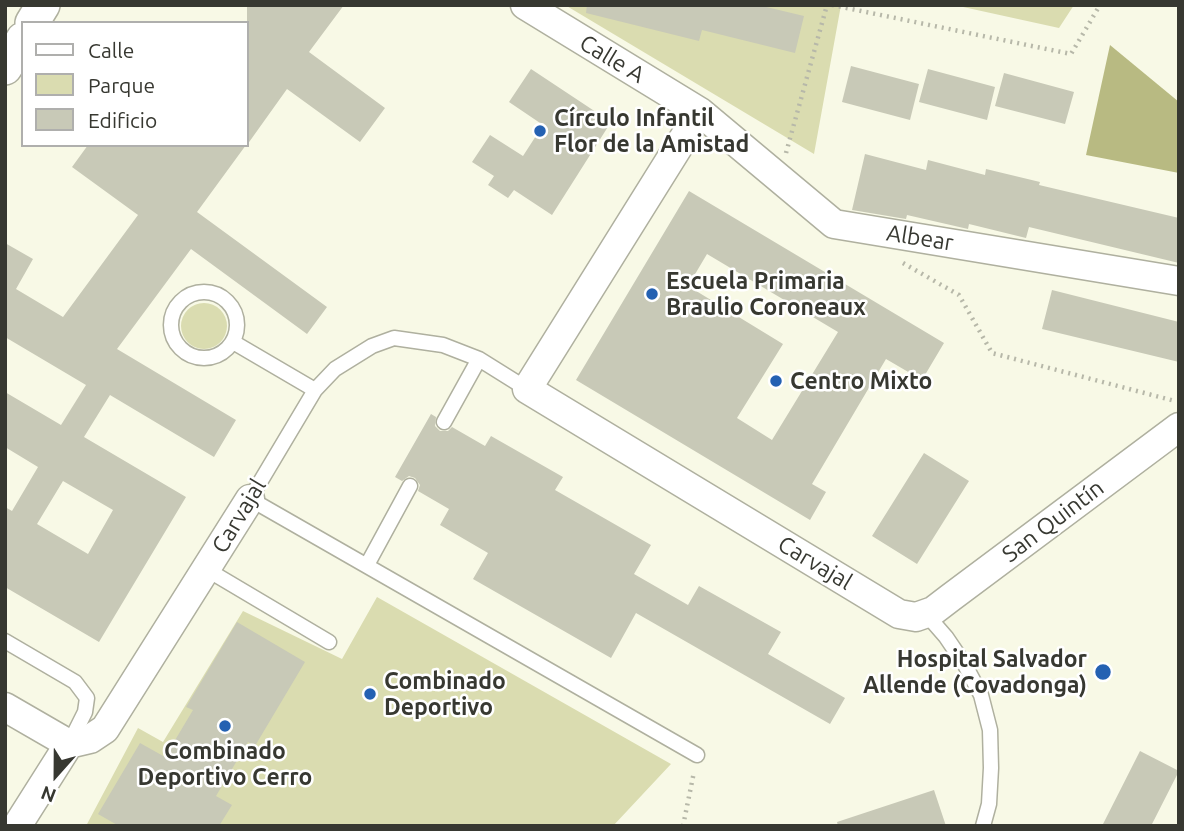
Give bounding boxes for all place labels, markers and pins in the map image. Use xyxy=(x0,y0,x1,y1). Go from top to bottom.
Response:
place label: Círculo Infantil Flor de la Amistad xyxy=(554,104,749,158)
marker: Círculo Infantil Flor de la Amistad xyxy=(532,123,548,139)
place label: Escuela Primaria Braulio Coroneaux xyxy=(666,267,866,321)
marker: Escuela Primaria Braulio Coroneaux xyxy=(644,286,660,302)
place label: Centro Mixto xyxy=(790,367,932,395)
marker: Centro Mixto xyxy=(768,373,784,389)
place label: Hospital Salvador Allende (Covadonga) xyxy=(863,645,1087,699)
marker: Hospital Salvador Allende (Covadonga) xyxy=(1093,662,1113,682)
place label: Combinado Deportivo xyxy=(384,667,506,721)
marker: Combinado Deportivo xyxy=(362,686,378,702)
marker: Combinado Deportivo Cerro xyxy=(217,718,233,734)
place label: Combinado Deportivo Cerro xyxy=(138,737,312,791)

